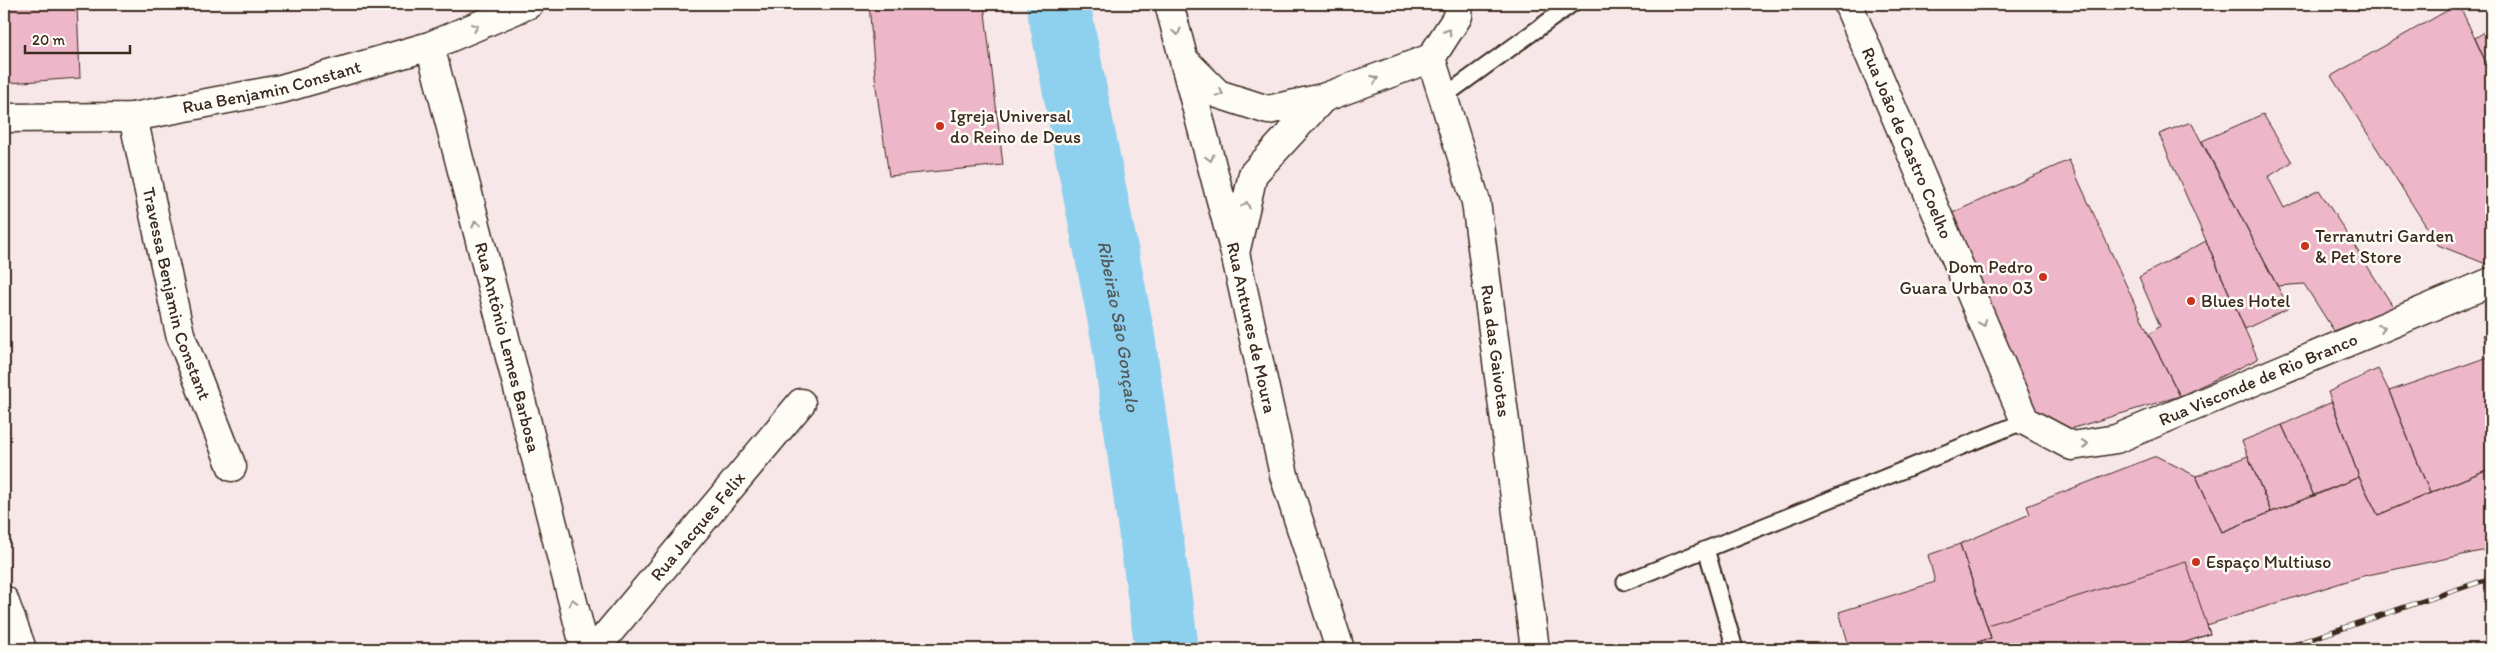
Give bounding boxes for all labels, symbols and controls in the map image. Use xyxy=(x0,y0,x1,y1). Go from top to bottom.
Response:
scale bar xyxy=(25,22,130,54)
one-way arrow xyxy=(470,23,479,34)
one-way arrow xyxy=(1171,27,1181,36)
one-way arrow xyxy=(1442,28,1451,37)
text: 20 m xyxy=(32,31,66,49)
street label: Rua João de Castro Coelho xyxy=(1857,44,1957,242)
street label: Rua Benjamin Constant xyxy=(181,55,364,118)
one-way arrow xyxy=(1370,75,1378,85)
one-way arrow xyxy=(1215,86,1224,96)
place label: Igreja Universal do Reino de Deus xyxy=(950,105,1081,148)
marker: Igreja Universal do Reino de Deus xyxy=(934,120,946,132)
one-way arrow xyxy=(1204,154,1215,163)
street label: Travessa Benjamin Constant xyxy=(137,185,216,403)
one-way arrow xyxy=(1240,201,1251,209)
one-way arrow xyxy=(471,221,481,229)
place label: Terranutri Garden & Pet Store xyxy=(2315,225,2454,268)
water label: Ribeirão São Gonçalo xyxy=(1092,239,1145,415)
street label: Rua Antônio Lemes Barbosa xyxy=(470,240,545,455)
street label: Rua Antunes de Moura xyxy=(1222,240,1281,415)
marker: Terranutri Garden & Pet Store xyxy=(2299,240,2311,252)
place label: Dom Pedro Guara Urbano 03 xyxy=(1899,256,2033,299)
marker: Dom Pedro Guara Urbano 03 xyxy=(2037,271,2049,283)
street label: Rua das Gaivotas xyxy=(1476,283,1515,418)
place label: Blues Hotel xyxy=(2201,290,2290,312)
marker: Blues Hotel xyxy=(2185,295,2197,307)
one-way arrow xyxy=(1977,318,1987,327)
one-way arrow xyxy=(2377,324,2386,335)
street label: Rua Visconde de Rio Branco xyxy=(2156,328,2361,431)
one-way arrow xyxy=(2081,439,2089,450)
street label: Rua Jacques Felix xyxy=(646,467,750,585)
place label: Espaço Multiuso xyxy=(2206,551,2332,573)
marker: Espaço Multiuso xyxy=(2190,556,2202,568)
one-way arrow xyxy=(568,598,579,607)

